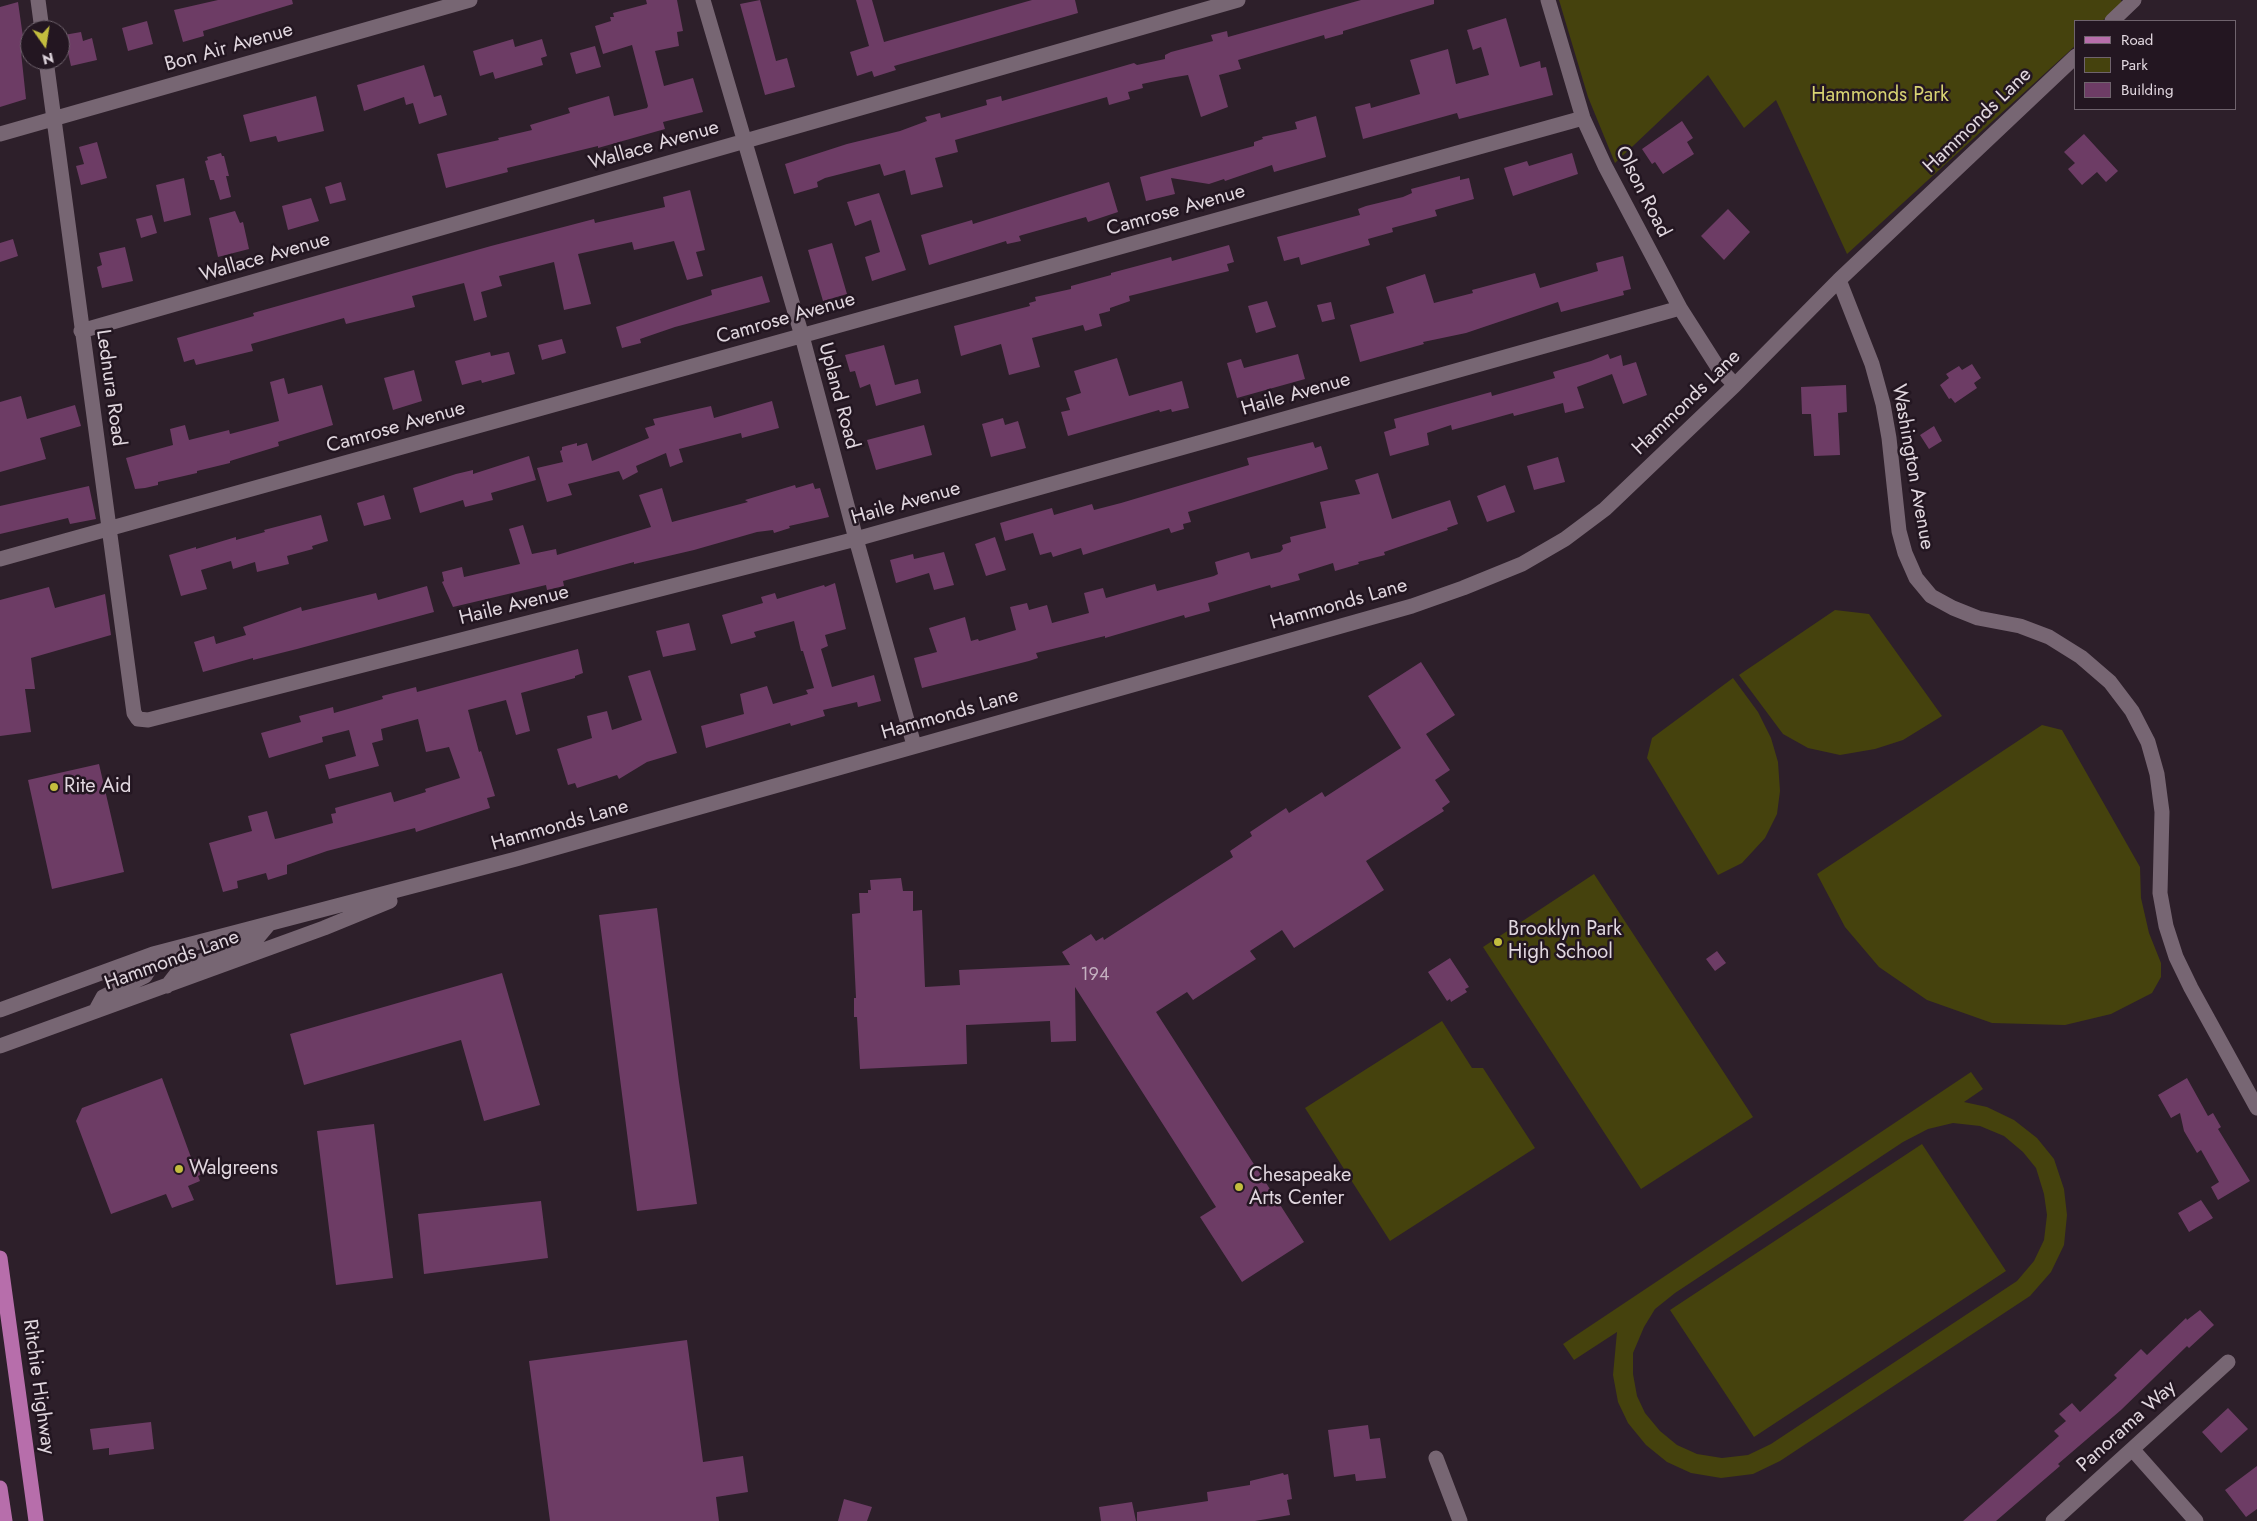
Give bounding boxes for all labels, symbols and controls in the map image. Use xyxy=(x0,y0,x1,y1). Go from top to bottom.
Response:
street label: Bon Air Avenue xyxy=(162,18,296,78)
north arrow xyxy=(20,20,70,70)
legend xyxy=(2074,20,2237,110)
text: Road xyxy=(2121,29,2153,51)
text: N xyxy=(40,48,56,70)
text: Park xyxy=(2121,54,2148,76)
street label: Hammonds Lane xyxy=(1919,63,2037,179)
text: Building xyxy=(2121,79,2173,101)
park label: Hammonds Park xyxy=(1811,84,1949,108)
street label: Wallace Avenue xyxy=(586,116,722,176)
street label: Olson Road xyxy=(1609,142,1675,242)
street label: Camrose Avenue xyxy=(1104,180,1248,242)
street label: Wallace Avenue xyxy=(197,228,333,288)
street label: Camrose Avenue xyxy=(714,288,858,350)
street label: Lednura Road xyxy=(90,328,130,448)
street label: Upland Road xyxy=(812,340,864,452)
street label: Hammonds Lane xyxy=(1628,345,1746,461)
street label: Haile Avenue xyxy=(1239,368,1353,422)
street label: Washington Avenue xyxy=(1886,382,1938,552)
street label: Camrose Avenue xyxy=(324,397,468,459)
street label: Haile Avenue xyxy=(849,477,963,531)
street label: Hammonds Lane xyxy=(1268,574,1410,636)
street label: Haile Avenue xyxy=(457,581,571,631)
street label: Hammonds Lane xyxy=(879,684,1021,746)
place label: Rite Aid xyxy=(64,775,131,799)
marker: Rite Aid xyxy=(48,781,60,793)
street label: Hammonds Lane xyxy=(489,795,631,857)
place label: Brooklyn Park High School xyxy=(1508,918,1622,965)
street label: Hammonds Lane xyxy=(101,926,243,996)
marker: Brooklyn Park High School xyxy=(1492,936,1504,948)
house number: 194 xyxy=(1081,965,1109,987)
place label: Walgreens xyxy=(189,1157,278,1181)
marker: Walgreens xyxy=(173,1163,185,1175)
place label: Chesapeake Arts Center xyxy=(1249,1164,1351,1211)
marker: Chesapeake Arts Center xyxy=(1233,1181,1245,1193)
street label: Ritchie Highway xyxy=(17,1318,59,1456)
street label: Panorama Way xyxy=(2072,1376,2182,1478)

